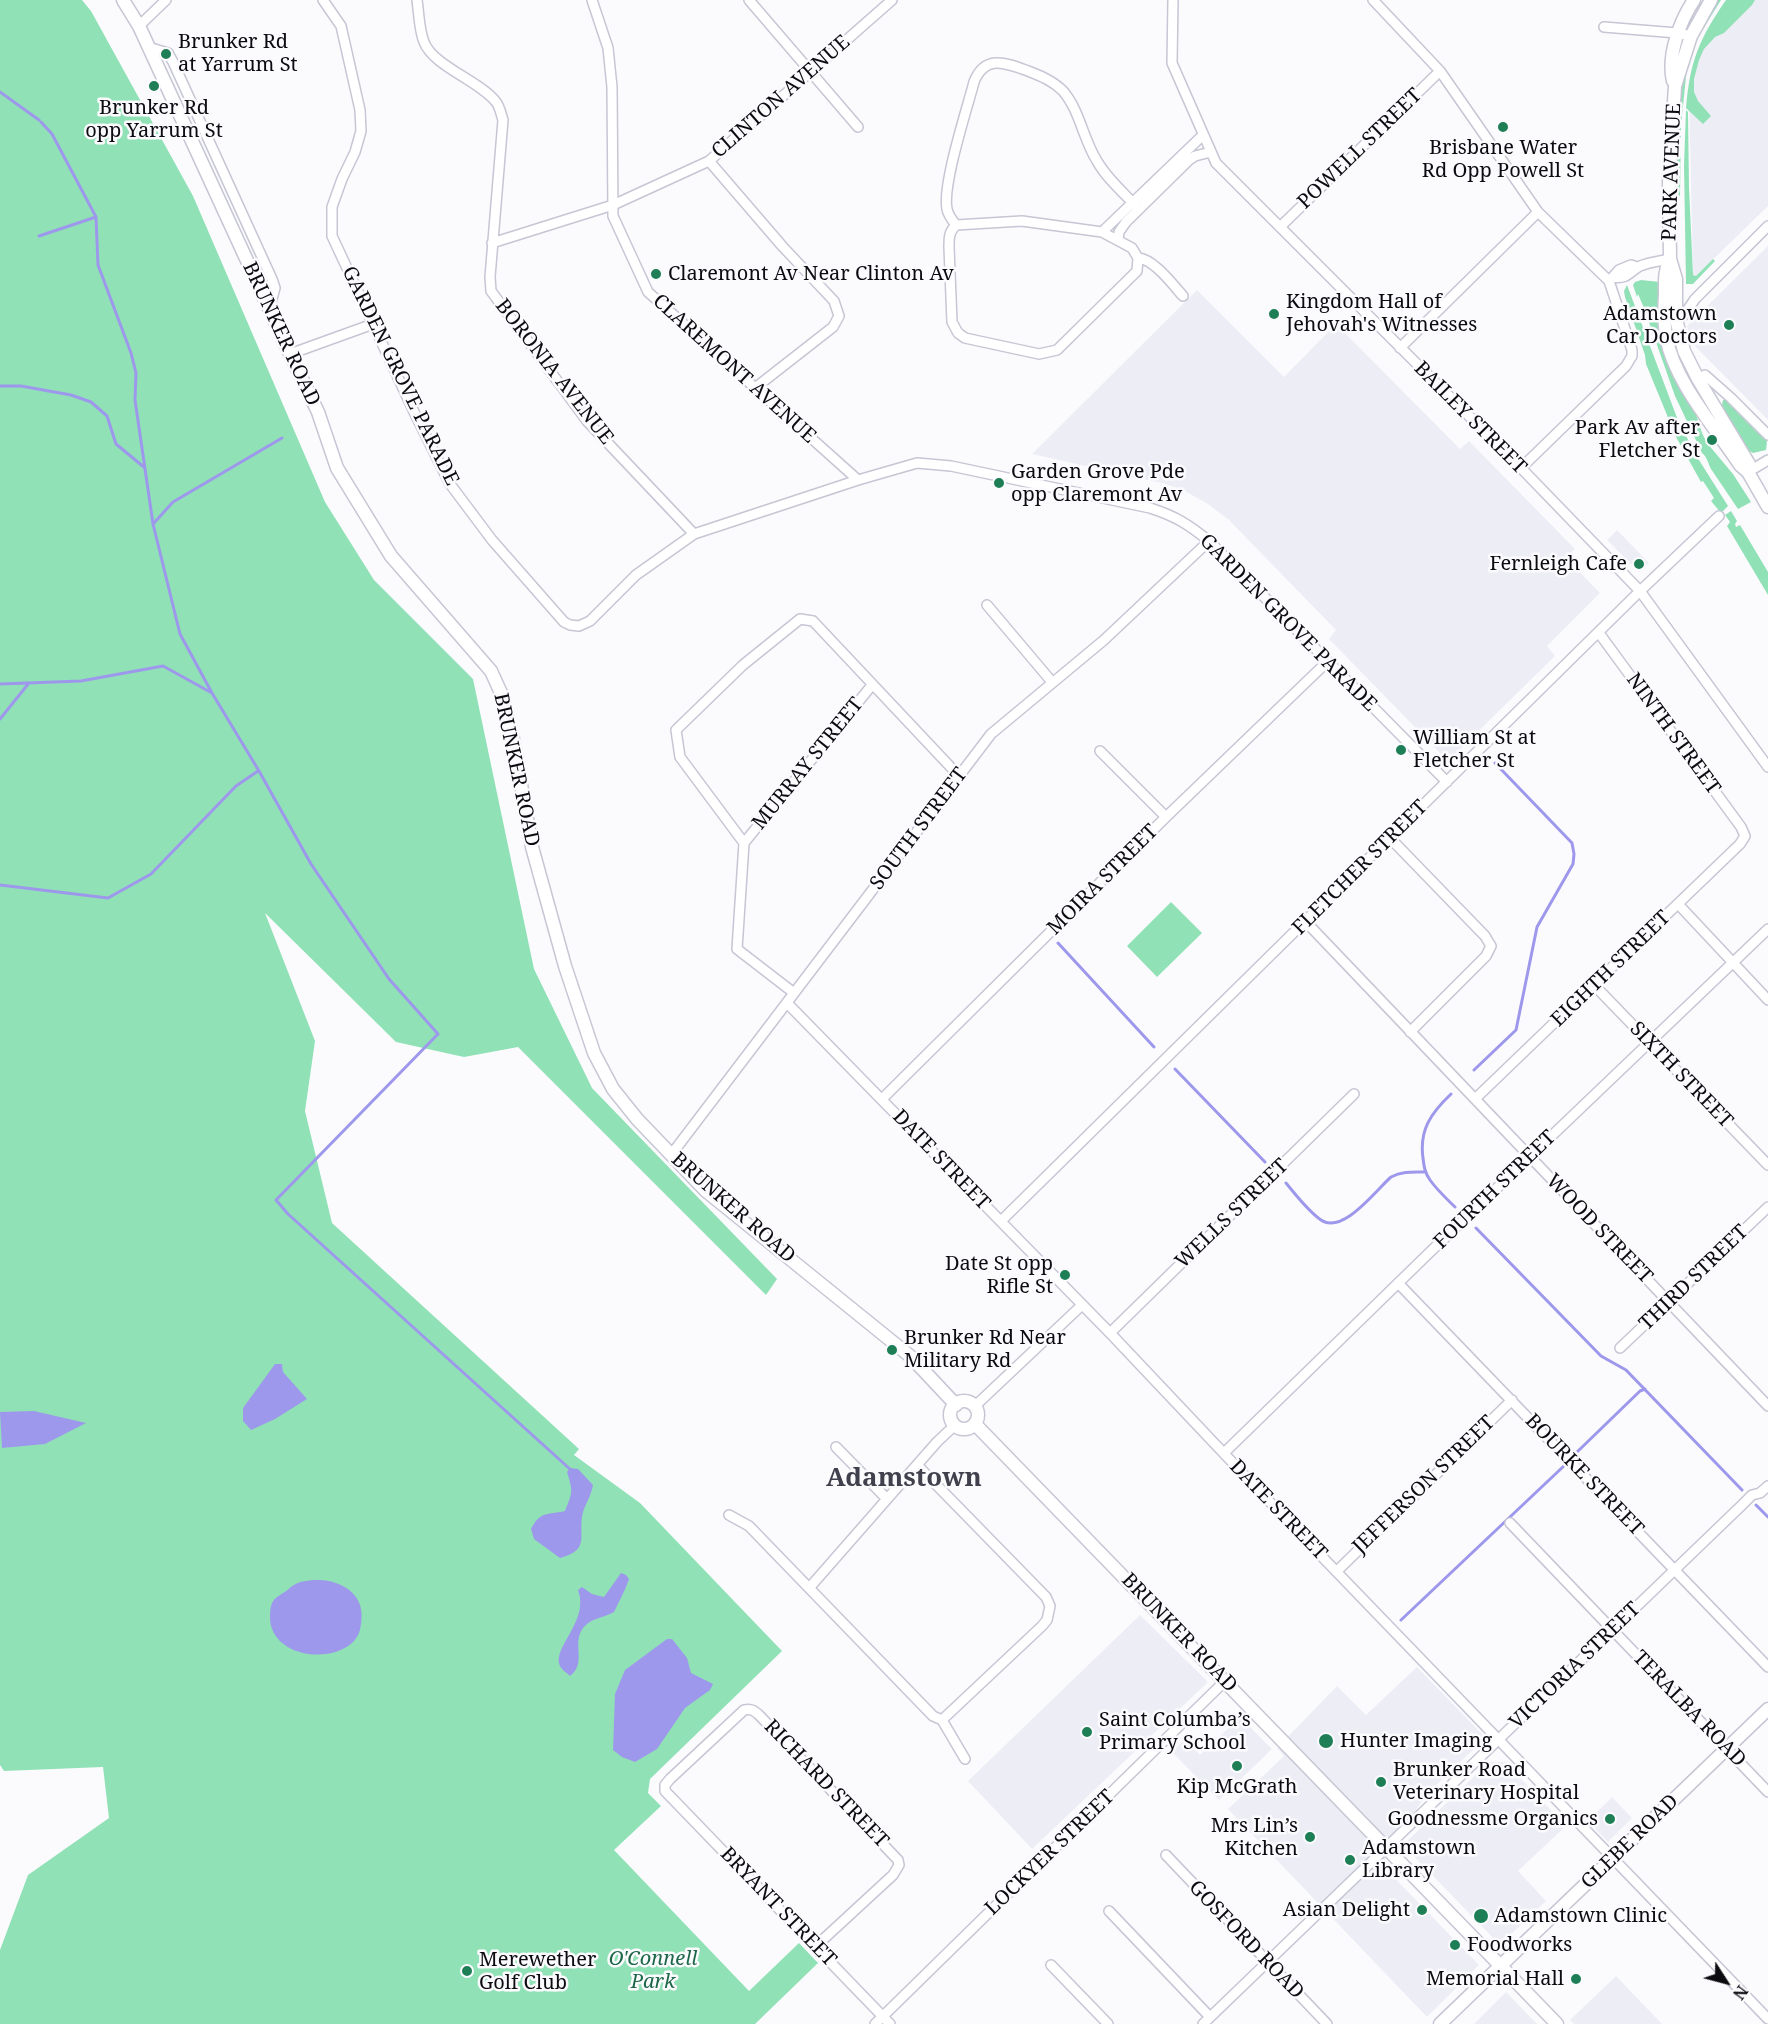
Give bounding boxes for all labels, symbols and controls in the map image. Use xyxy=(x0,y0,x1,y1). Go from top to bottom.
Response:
place label: Brunker Rd at Yarrum St xyxy=(178,30,298,77)
street label: CLINTON AVENUE xyxy=(707,31,855,163)
marker: Brunker Rd at Yarrum St xyxy=(159,47,173,61)
marker: Brunker Rd opp Yarrum St xyxy=(147,79,161,93)
street label: POWELL STREET xyxy=(1293,84,1427,214)
place label: Brunker Rd opp Yarrum St xyxy=(85,96,223,143)
street label: PARK AVENUE xyxy=(1658,103,1686,241)
marker: Brisbane Water Rd Opp Powell St xyxy=(1496,120,1510,134)
place label: Brisbane Water Rd Opp Powell St xyxy=(1422,136,1584,183)
street label: BRUNKER ROAD xyxy=(237,258,325,410)
street label: GARDEN GROVE PARADE xyxy=(336,262,464,490)
place label: Claremont Av Near Clinton Av xyxy=(668,262,954,286)
marker: Claremont Av Near Clinton Av xyxy=(649,267,663,281)
street label: CLAREMONT AVENUE xyxy=(647,289,821,449)
place label: Kingdom Hall of Jehovah's Witnesses xyxy=(1286,290,1477,337)
street label: BORONIA AVENUE xyxy=(490,295,618,449)
place label: Adamstown Car Doctors xyxy=(1603,302,1717,349)
marker: Kingdom Hall of Jehovah's Witnesses xyxy=(1267,307,1281,321)
marker: Adamstown Car Doctors xyxy=(1722,318,1736,332)
street label: BAILEY STREET xyxy=(1409,357,1531,479)
place label: Park Av after Fletcher St xyxy=(1575,416,1700,463)
marker: Park Av after Fletcher St xyxy=(1705,433,1719,447)
place label: Garden Grove Pde opp Claremont Av xyxy=(1011,460,1185,507)
marker: Garden Grove Pde opp Claremont Av xyxy=(992,476,1006,490)
street label: GARDEN GROVE PARADE xyxy=(1194,529,1382,717)
place label: Fernleigh Cafe xyxy=(1489,552,1627,576)
marker: Fernleigh Cafe xyxy=(1632,557,1646,571)
street label: NINTH STREET xyxy=(1621,669,1725,799)
street label: BRUNKER ROAD xyxy=(488,691,544,849)
street label: MURRAY STREET xyxy=(747,693,869,835)
place label: William St at Fletcher St xyxy=(1413,726,1536,773)
marker: William St at Fletcher St xyxy=(1394,743,1408,757)
street label: SOUTH STREET xyxy=(865,763,973,895)
street label: FLETCHER STREET xyxy=(1288,796,1432,940)
street label: MOIRA STREET xyxy=(1043,820,1163,940)
street label: EIGHTH STREET xyxy=(1546,906,1676,1032)
street label: SIXTH STREET xyxy=(1625,1017,1737,1133)
street label: DATE STREET xyxy=(887,1105,995,1215)
street label: FOURTH STREET xyxy=(1429,1126,1561,1254)
street label: BRUNKER ROAD xyxy=(666,1148,800,1268)
street label: WELLS STREET xyxy=(1171,1154,1293,1274)
street label: WOOD STREET xyxy=(1541,1169,1657,1289)
street label: THIRD STREET xyxy=(1635,1220,1753,1336)
place label: Date St opp Rifle St xyxy=(945,1252,1053,1299)
marker: Date St opp Rifle St xyxy=(1058,1268,1072,1282)
place label: Brunker Rd Near Military Rd xyxy=(904,1326,1066,1373)
marker: Brunker Rd Near Military Rd xyxy=(885,1343,899,1357)
street label: BOURKE STREET xyxy=(1520,1409,1648,1541)
street label: JEFFERSON STREET xyxy=(1348,1411,1500,1559)
street label: DATE STREET xyxy=(1224,1455,1332,1565)
district label: Adamstown xyxy=(826,1463,982,1495)
street label: BRUNKER ROAD xyxy=(1116,1568,1242,1698)
street label: VICTORIA STREET xyxy=(1505,1597,1645,1735)
street label: TERALBA ROAD xyxy=(1628,1646,1750,1772)
place label: Saint Columba’s Primary School xyxy=(1099,1708,1251,1755)
street label: RICHARD STREET xyxy=(759,1715,893,1853)
marker: Saint Columba’s Primary School xyxy=(1080,1725,1094,1739)
place label: Hunter Imaging xyxy=(1340,1729,1492,1753)
marker: Hunter Imaging xyxy=(1317,1732,1335,1750)
place label: Brunker Road Veterinary Hospital xyxy=(1393,1758,1579,1805)
marker: Kip McGrath xyxy=(1230,1759,1244,1773)
place label: Kip McGrath xyxy=(1177,1775,1297,1799)
marker: Brunker Road Veterinary Hospital xyxy=(1374,1775,1388,1789)
street label: LOCKYER STREET xyxy=(981,1785,1119,1921)
street label: GLEBE ROAD xyxy=(1576,1790,1684,1894)
place label: Goodnessme Organics xyxy=(1387,1807,1598,1831)
marker: Goodnessme Organics xyxy=(1603,1812,1617,1826)
place label: Mrs Lin’s Kitchen xyxy=(1211,1814,1298,1861)
marker: Mrs Lin’s Kitchen xyxy=(1303,1830,1317,1844)
place label: Adamstown Library xyxy=(1362,1836,1476,1883)
street label: BRYANT STREET xyxy=(715,1842,841,1972)
marker: Adamstown Library xyxy=(1343,1853,1357,1867)
street label: GOSFORD ROAD xyxy=(1183,1876,1309,2004)
place label: Asian Delight xyxy=(1283,1898,1410,1922)
marker: Asian Delight xyxy=(1415,1903,1429,1917)
place label: Adamstown Clinic xyxy=(1494,1904,1667,1928)
marker: Adamstown Clinic xyxy=(1472,1907,1490,1925)
place label: Foodworks xyxy=(1467,1933,1572,1957)
marker: Foodworks xyxy=(1448,1938,1462,1952)
park label: O'Connell Park xyxy=(609,1947,697,1994)
place label: Merewether Golf Club xyxy=(479,1948,596,1995)
north arrow xyxy=(1696,1952,1756,2012)
marker: Merewether Golf Club xyxy=(460,1964,474,1978)
place label: Memorial Hall xyxy=(1426,1967,1564,1991)
marker: Memorial Hall xyxy=(1569,1972,1583,1986)
text: N xyxy=(1728,1981,1753,2004)

